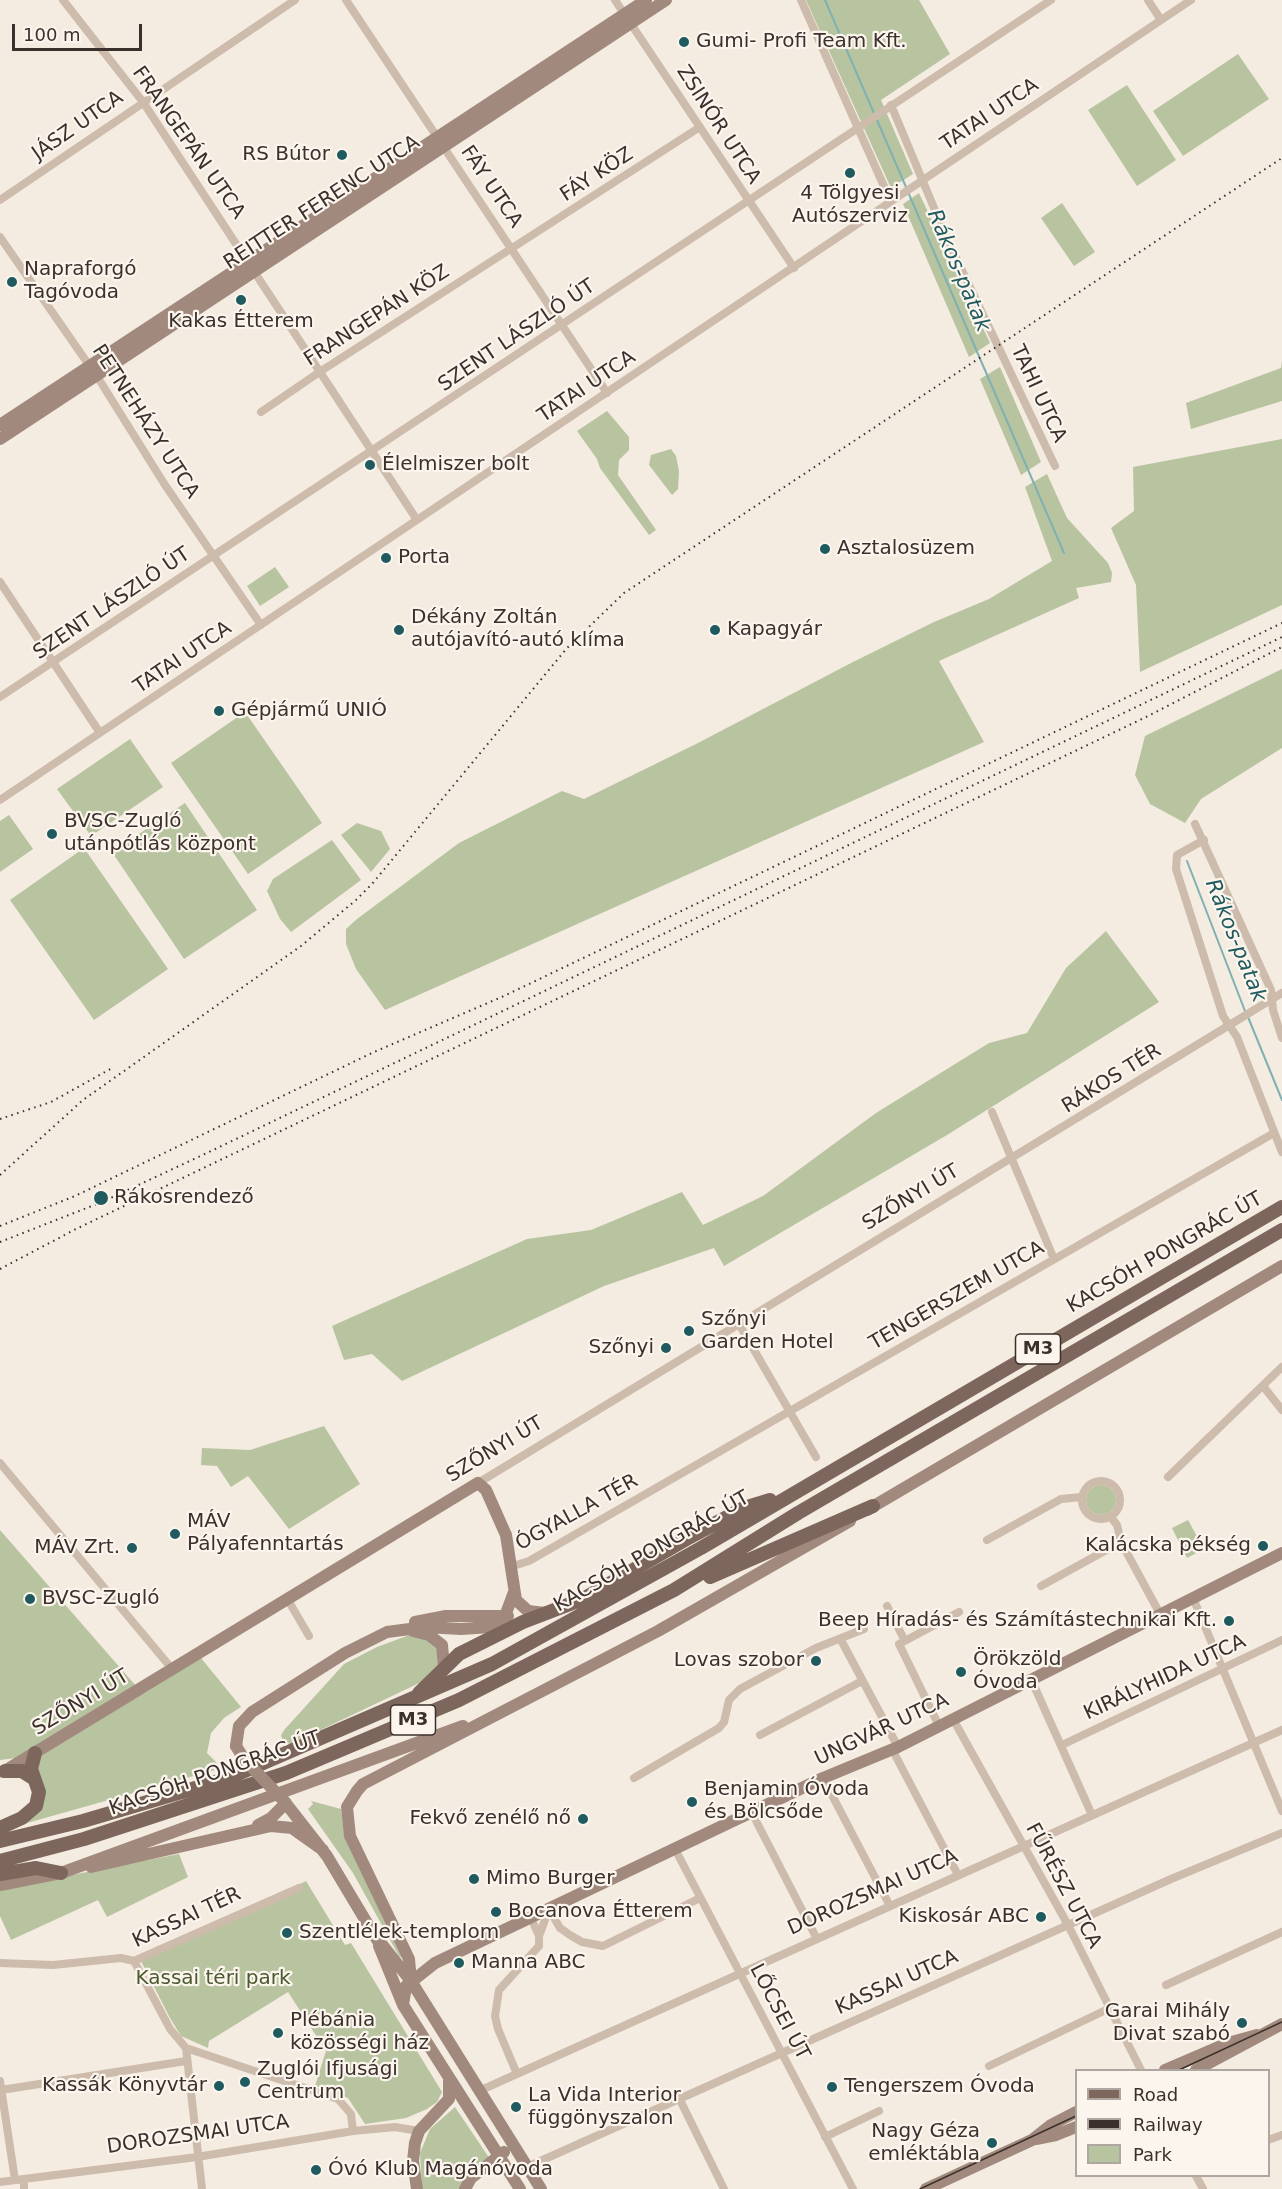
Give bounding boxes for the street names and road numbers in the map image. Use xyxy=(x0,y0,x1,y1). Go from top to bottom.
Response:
street label: ZSINÓR UTCA xyxy=(671,61,765,189)
street label: FRANGEPÁN UTCA xyxy=(126,62,250,224)
street label: TATAI UTCA xyxy=(937,74,1043,156)
street label: JÁSZ UTCA xyxy=(28,86,128,166)
street label: REITTER FERENC UTCA xyxy=(220,131,424,275)
street label: FÁY UTCA xyxy=(455,141,527,233)
street label: FÁY KÖZ xyxy=(556,143,638,207)
street label: FRANGEPÁN KÖZ xyxy=(300,260,454,372)
street label: SZENT LÁSZLÓ ÚT xyxy=(434,275,600,397)
street label: PETNEHÁZY UTCA xyxy=(86,340,204,504)
street label: TAHI UTCA xyxy=(1005,341,1071,447)
street label: TATAI UTCA xyxy=(534,346,640,428)
street label: SZENT LÁSZLÓ ÚT xyxy=(29,543,195,665)
street label: TATAI UTCA xyxy=(130,617,236,699)
street label: RÁKOS TÉR xyxy=(1058,1039,1166,1119)
street label: SZŐNYI ÚT xyxy=(858,1160,964,1236)
street label: KACSÓH PONGRÁC ÚT xyxy=(1063,1187,1267,1319)
street label: TENGERSZEM UTCA xyxy=(865,1236,1049,1356)
road number: M3 xyxy=(1016,1334,1060,1364)
street label: SZŐNYI ÚT xyxy=(442,1412,548,1488)
street label: ÓGYALLA TÉR xyxy=(512,1470,642,1556)
street label: KACSÓH PONGRÁC ÚT xyxy=(550,1486,754,1618)
street label: KIRÁLYHIDA UTCA xyxy=(1080,1630,1250,1726)
street label: SZŐNYI ÚT xyxy=(28,1665,134,1741)
street label: UNGVÁR UTCA xyxy=(811,1689,953,1771)
road number: M3 xyxy=(390,1705,436,1735)
street label: KACSÓH PONGRÁC ÚT xyxy=(106,1727,324,1821)
street label: FŰRÉSZ UTCA xyxy=(1020,1819,1106,1953)
street label: DOROZSMAI UTCA xyxy=(784,1845,962,1941)
street label: KASSAI TÉR xyxy=(129,1882,245,1954)
street label: KASSAI UTCA xyxy=(832,1945,962,2021)
street label: LŐCSEI ÚT xyxy=(744,1960,814,2064)
street label: DOROZSMAI UTCA xyxy=(105,2110,291,2160)

